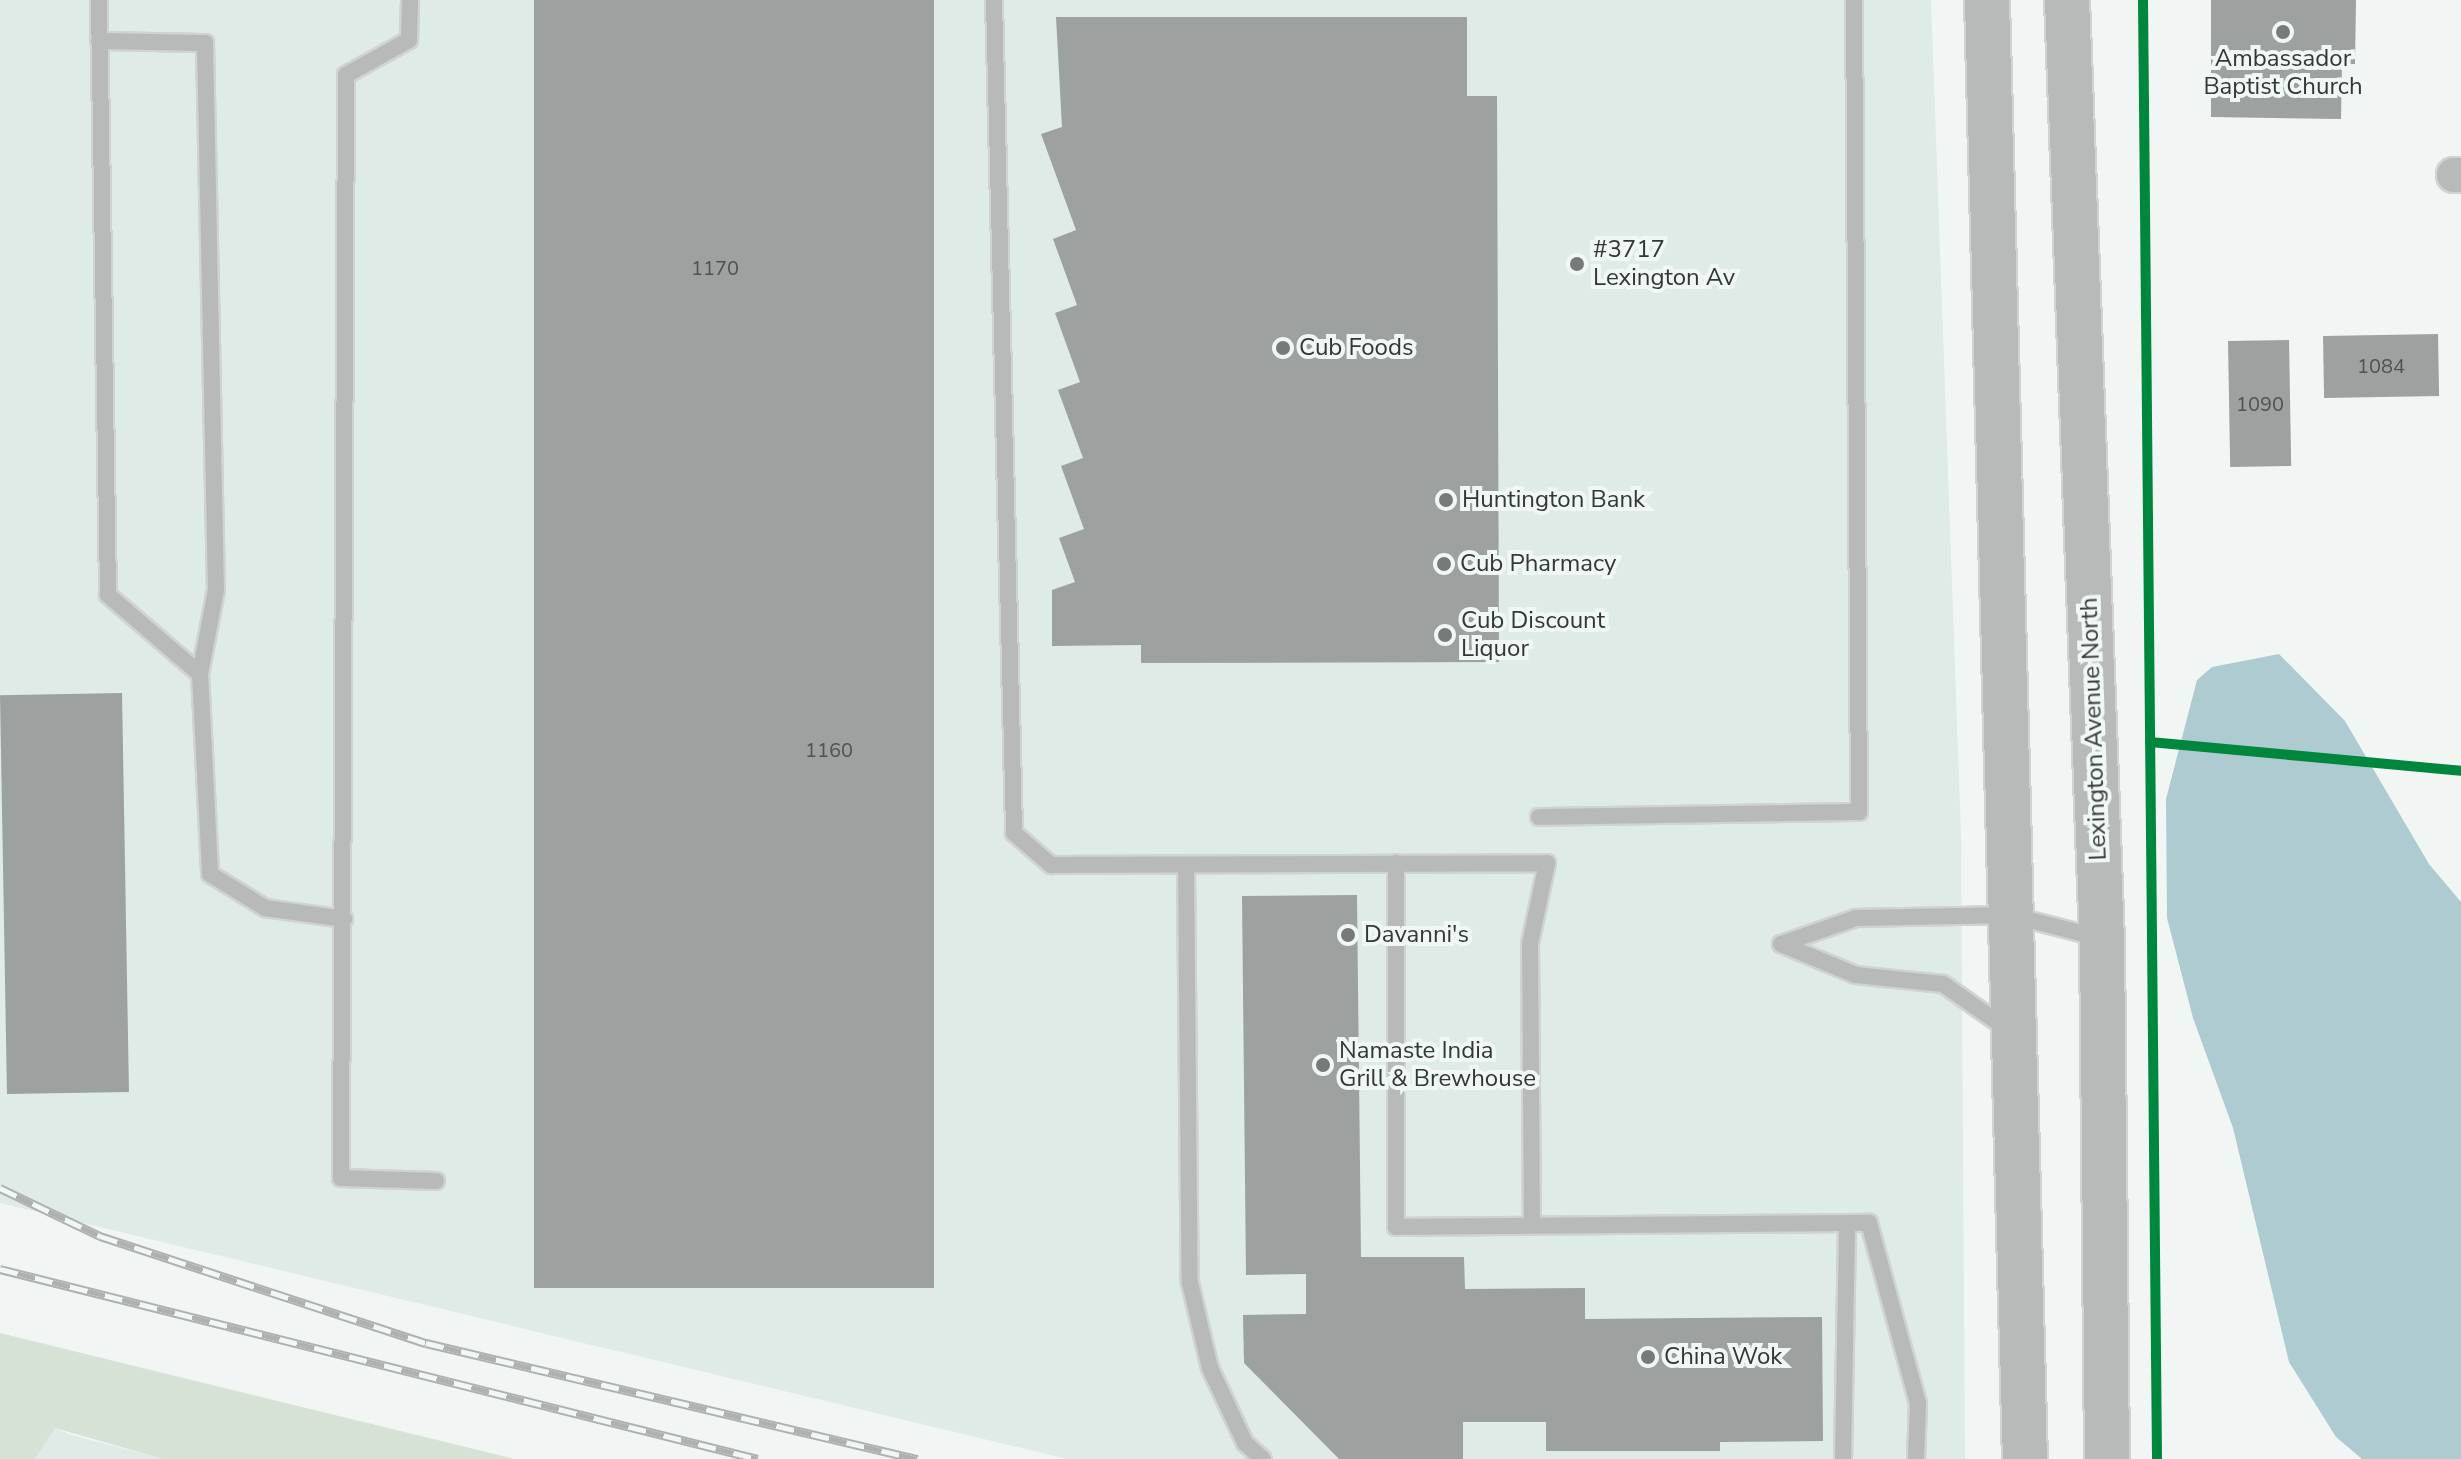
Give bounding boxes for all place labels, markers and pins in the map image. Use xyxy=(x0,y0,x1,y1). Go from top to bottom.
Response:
marker: Ambassador Baptist Church xyxy=(2274,23,2292,41)
place label: Ambassador Baptist Church xyxy=(2203,45,2363,101)
place label: #3717 Lexington Av xyxy=(1593,236,1735,292)
marker: #3717 Lexington Av xyxy=(1568,255,1586,273)
place label: Cub Foods xyxy=(1299,334,1413,362)
marker: Cub Foods xyxy=(1274,339,1292,357)
place label: Huntington Bank xyxy=(1462,486,1645,514)
marker: Huntington Bank xyxy=(1437,491,1455,509)
place label: Cub Pharmacy xyxy=(1460,550,1616,578)
marker: Cub Pharmacy xyxy=(1435,555,1453,573)
place label: Cub Discount Liquor xyxy=(1461,607,1605,663)
marker: Cub Discount Liquor xyxy=(1436,626,1454,644)
place label: Davanni's xyxy=(1364,921,1469,949)
marker: Davanni's xyxy=(1339,926,1357,944)
place label: Namaste India Grill & Brewhouse xyxy=(1339,1037,1536,1093)
marker: Namaste India Grill & Brewhouse xyxy=(1314,1056,1332,1074)
place label: China Wok xyxy=(1664,1343,1782,1371)
marker: China Wok xyxy=(1639,1348,1657,1366)

